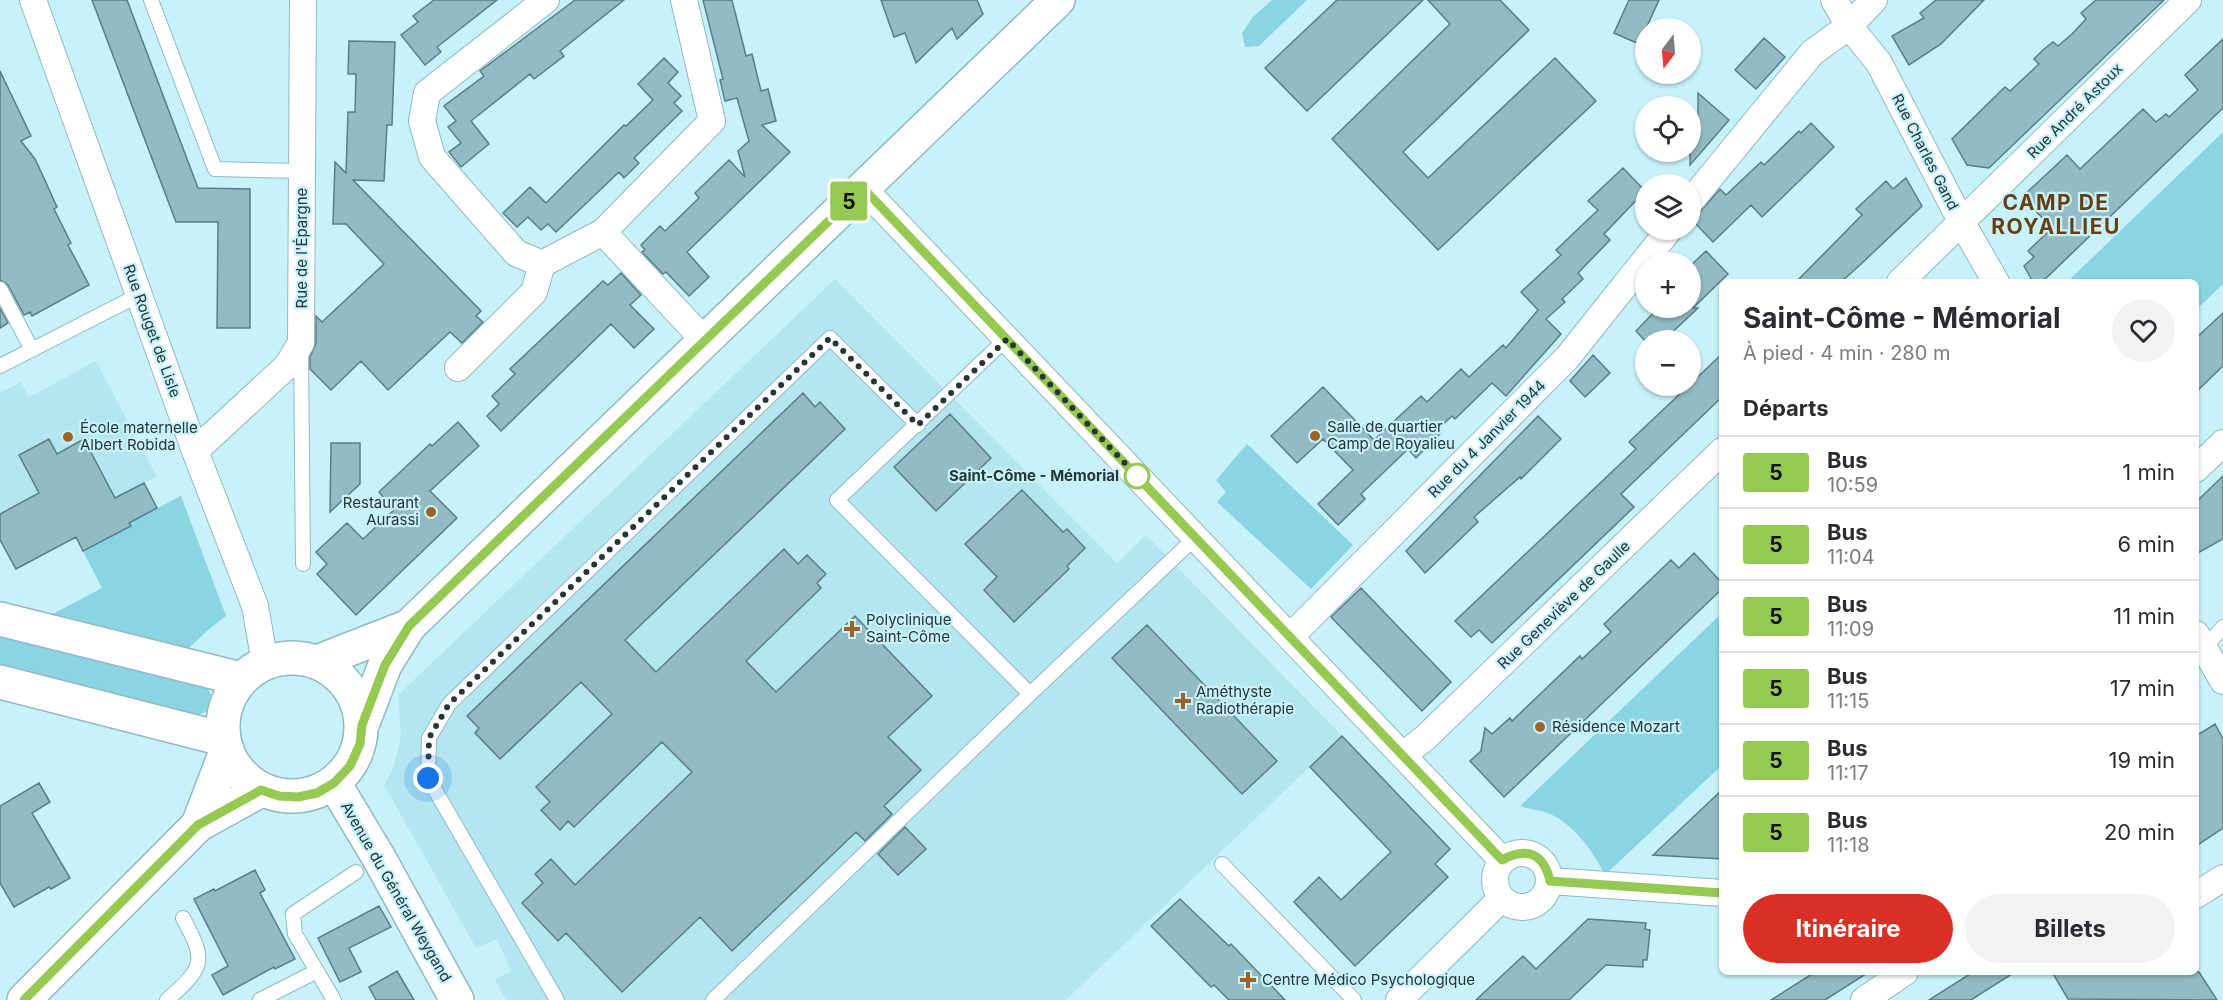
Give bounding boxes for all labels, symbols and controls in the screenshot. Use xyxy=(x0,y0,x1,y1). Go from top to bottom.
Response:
north arrow xyxy=(1635,18,1701,84)
map controls xyxy=(1635,18,1701,396)
street label: Rue André Astoux xyxy=(2023,59,2126,162)
street label: Rue Charles Gand xyxy=(1888,91,1963,213)
button: locate xyxy=(1635,96,1701,162)
button: layers xyxy=(1635,174,1701,240)
line badge: 5 xyxy=(830,182,868,220)
street label: Rue de l'Épargne xyxy=(292,188,311,308)
text: 5 xyxy=(842,189,856,214)
district label: CAMP DE ROYALLIEU xyxy=(1991,190,2121,239)
button: + xyxy=(1635,252,1701,318)
street label: Rue Rouget de Lisle xyxy=(120,262,185,400)
button: heart xyxy=(2112,299,2175,362)
text: Saint-Côme - Mémorial xyxy=(1743,301,2061,335)
button: − xyxy=(1635,330,1701,396)
text: À pied · 4 min · 280 m xyxy=(1743,341,1951,365)
street label: Rue du 4 Janvier 1944 xyxy=(1424,376,1549,501)
text: Départs xyxy=(1743,395,1828,421)
place label: Salle de quartier Camp de Royalieu xyxy=(1327,417,1455,453)
place label: École maternelle Albert Robida xyxy=(80,418,198,454)
marker: Salle de quartier Camp de Royalieu xyxy=(1308,429,1322,443)
marker: École maternelle Albert Robida xyxy=(61,430,75,444)
text: Bus xyxy=(1827,447,1868,473)
text: 1 min xyxy=(2122,459,2175,485)
text: 5 xyxy=(1769,460,1783,485)
marker: Saint-Côme - Mémorial xyxy=(1124,463,1150,489)
place label: Saint-Côme - Mémorial xyxy=(949,466,1119,485)
text: 10:59 xyxy=(1827,473,1878,497)
place label: Restaurant Aurassi xyxy=(343,493,419,529)
marker: Restaurant Aurassi xyxy=(424,505,438,519)
text: Bus xyxy=(1827,519,1868,545)
text: 6 min xyxy=(2118,531,2175,557)
text: 5 xyxy=(1769,532,1783,557)
street label: Rue Geneviève de Gaulle xyxy=(1493,536,1634,673)
text: 11:04 xyxy=(1827,545,1875,569)
text: Bus xyxy=(1827,591,1868,617)
text: 11 min xyxy=(2113,603,2175,629)
text: 5 xyxy=(1769,604,1783,629)
place label: Polyclinique Saint-Côme xyxy=(866,610,951,646)
text: 11:09 xyxy=(1827,617,1874,641)
marker: Polyclinique Saint-Côme xyxy=(843,620,861,638)
text: Bus xyxy=(1827,663,1868,689)
text: 17 min xyxy=(2110,675,2175,701)
text: 5 xyxy=(1769,676,1783,701)
place label: Améthyste Radiothérapie xyxy=(1196,682,1294,718)
text: 11:15 xyxy=(1827,689,1869,713)
marker: Améthyste Radiothérapie xyxy=(1174,692,1192,710)
place label: Résidence Mozart xyxy=(1552,717,1680,736)
marker: Résidence Mozart xyxy=(1533,720,1547,734)
text: Bus xyxy=(1827,735,1868,761)
text: 19 min xyxy=(2109,747,2175,773)
text: 5 xyxy=(1769,748,1783,773)
text: 11:17 xyxy=(1827,761,1868,785)
your location xyxy=(413,763,443,793)
street label: Avenue du Général Weygand xyxy=(337,798,456,985)
text: Bus xyxy=(1827,807,1868,833)
text: 20 min xyxy=(2104,819,2175,845)
text: 5 xyxy=(1769,820,1783,845)
text: 11:18 xyxy=(1827,833,1870,857)
button: Itinéraire xyxy=(1743,894,1953,963)
button: Billets xyxy=(1965,894,2175,963)
place label: Centre Médico Psychologique xyxy=(1262,970,1475,989)
marker: Centre Médico Psychologique xyxy=(1239,971,1257,989)

